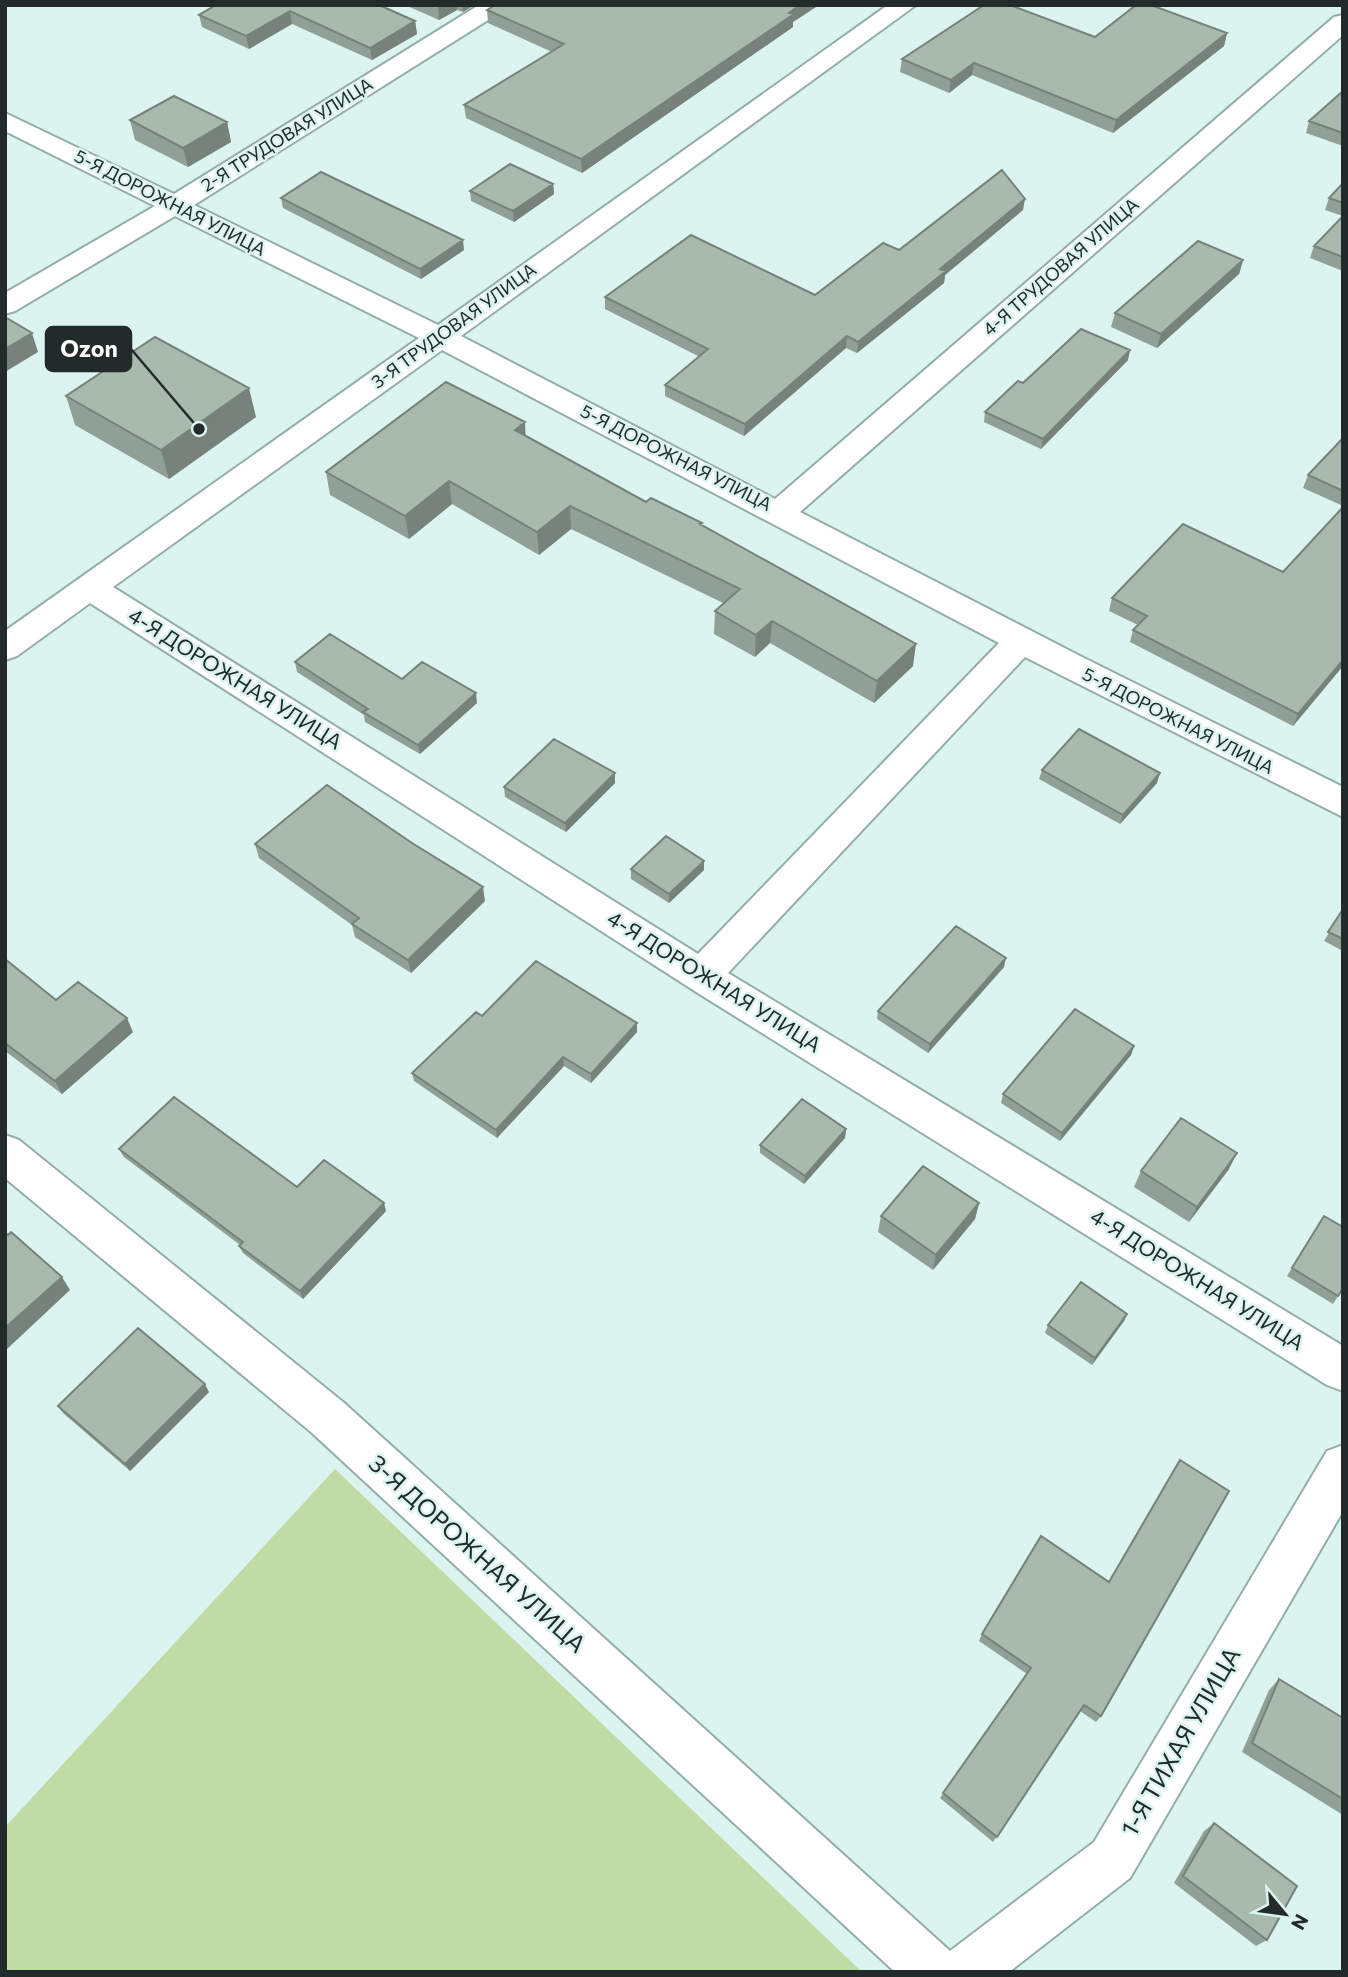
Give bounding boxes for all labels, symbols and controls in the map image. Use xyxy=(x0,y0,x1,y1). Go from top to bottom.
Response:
street label: 2-Я ТРУДОВАЯ УЛИЦА xyxy=(197,72,376,196)
street label: 5-Я ДОРОЖНАЯ УЛИЦА xyxy=(71,144,270,260)
street label: 4-Я ТРУДОВАЯ УЛИЦА xyxy=(978,193,1143,340)
street label: 3-Я ТРУДОВАЯ УЛИЦА xyxy=(367,258,540,392)
callout: Ozon xyxy=(46,327,131,371)
text: Ozon xyxy=(60,334,118,362)
street label: 5-Я ДОРОЖНАЯ УЛИЦА xyxy=(577,399,776,515)
street label: 4-Я ДОРОЖНАЯ УЛИЦА xyxy=(124,602,347,754)
street label: 5-Я ДОРОЖНАЯ УЛИЦА xyxy=(1079,662,1278,778)
street label: 4-Я ДОРОЖНАЯ УЛИЦА xyxy=(603,905,826,1057)
street label: 4-Я ДОРОЖНАЯ УЛИЦА xyxy=(1086,1203,1309,1355)
street label: 3-Я ДОРОЖНАЯ УЛИЦА xyxy=(364,1448,592,1658)
street label: 1-Я ТИХАЯ УЛИЦА xyxy=(1114,1642,1246,1841)
north arrow xyxy=(1250,1879,1320,1949)
text: N xyxy=(1287,1911,1314,1934)

